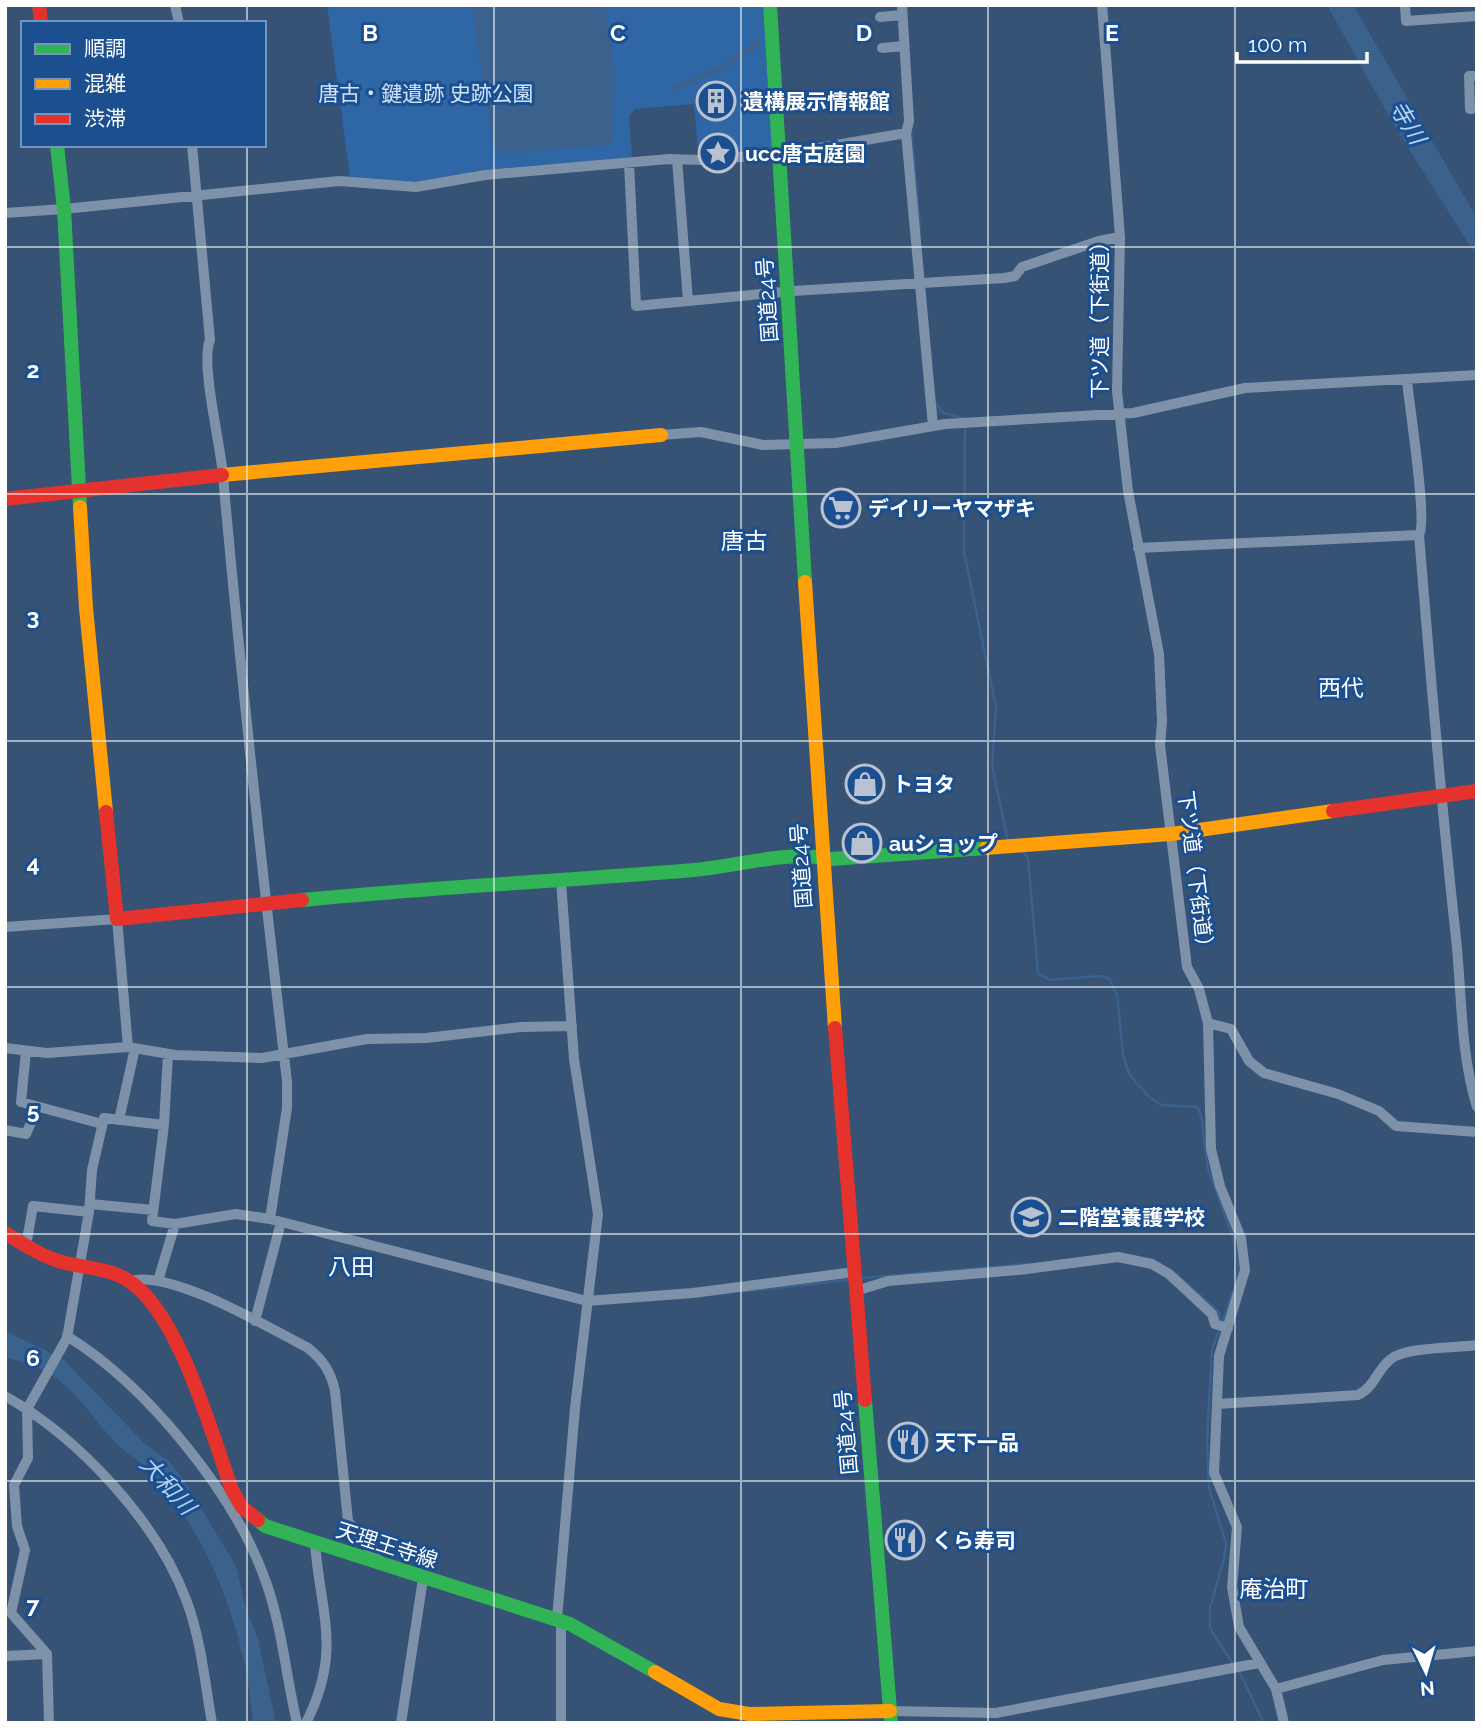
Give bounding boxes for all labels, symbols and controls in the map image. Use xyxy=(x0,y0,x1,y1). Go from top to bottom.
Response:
text: B xyxy=(362,19,378,46)
text: C xyxy=(610,19,626,46)
text: D xyxy=(856,19,872,46)
text: E xyxy=(1105,19,1119,46)
legend xyxy=(21,21,266,147)
scale bar xyxy=(1237,21,1366,65)
text: 100 m xyxy=(1248,32,1307,57)
text: 順調 xyxy=(84,36,126,61)
text: 混雑 xyxy=(84,71,126,96)
building icon: 遺構展示情報館 xyxy=(695,80,737,122)
park label: 唐古・鍵遺跡 史跡公園 xyxy=(318,81,534,106)
place label: 遺構展示情報館 xyxy=(743,89,890,114)
water label: 寺川 xyxy=(1385,95,1433,151)
text: 渋滞 xyxy=(84,106,126,131)
place icon: ucc唐古庭園 xyxy=(697,132,739,174)
place label: ucc唐古庭園 xyxy=(745,141,866,166)
street label: 下ツ道（下街道） xyxy=(1087,231,1112,399)
street label: 国道24号 xyxy=(752,257,782,343)
text: 2 xyxy=(27,356,39,383)
supermarket icon: デイリーヤマザキ xyxy=(820,487,862,529)
place label: デイリーヤマザキ xyxy=(868,496,1036,521)
district label: 唐古 xyxy=(721,527,767,554)
text: 3 xyxy=(27,603,39,630)
district label: 西代 xyxy=(1318,674,1364,701)
shop icon: トヨタ xyxy=(844,763,886,805)
place label: トヨタ xyxy=(892,772,955,797)
street label: 下ツ道（下街道） xyxy=(1173,789,1219,959)
shop icon: auショップ xyxy=(841,822,883,864)
street label: 国道24号 xyxy=(786,823,816,909)
place label: auショップ xyxy=(889,831,998,856)
text: 4 xyxy=(26,850,40,877)
text: 5 xyxy=(27,1097,40,1124)
school or university icon: 二階堂養護学校 xyxy=(1010,1196,1052,1238)
place label: 二階堂養護学校 xyxy=(1058,1205,1205,1230)
district label: 八田 xyxy=(328,1253,374,1280)
text: 6 xyxy=(26,1344,40,1371)
street label: 国道24号 xyxy=(830,1388,862,1476)
restaurant icon: 天下一品 xyxy=(887,1421,929,1463)
place label: 天下一品 xyxy=(935,1430,1019,1455)
water label: 大和川 xyxy=(135,1450,203,1522)
street label: 天理王寺線 xyxy=(333,1517,441,1573)
restaurant icon: くら寿司 xyxy=(884,1519,926,1561)
place label: くら寿司 xyxy=(932,1528,1016,1553)
district label: 庵治町 xyxy=(1240,1575,1309,1602)
text: 7 xyxy=(27,1591,40,1618)
north arrow xyxy=(1391,1637,1461,1707)
text: N xyxy=(1419,1677,1436,1701)

